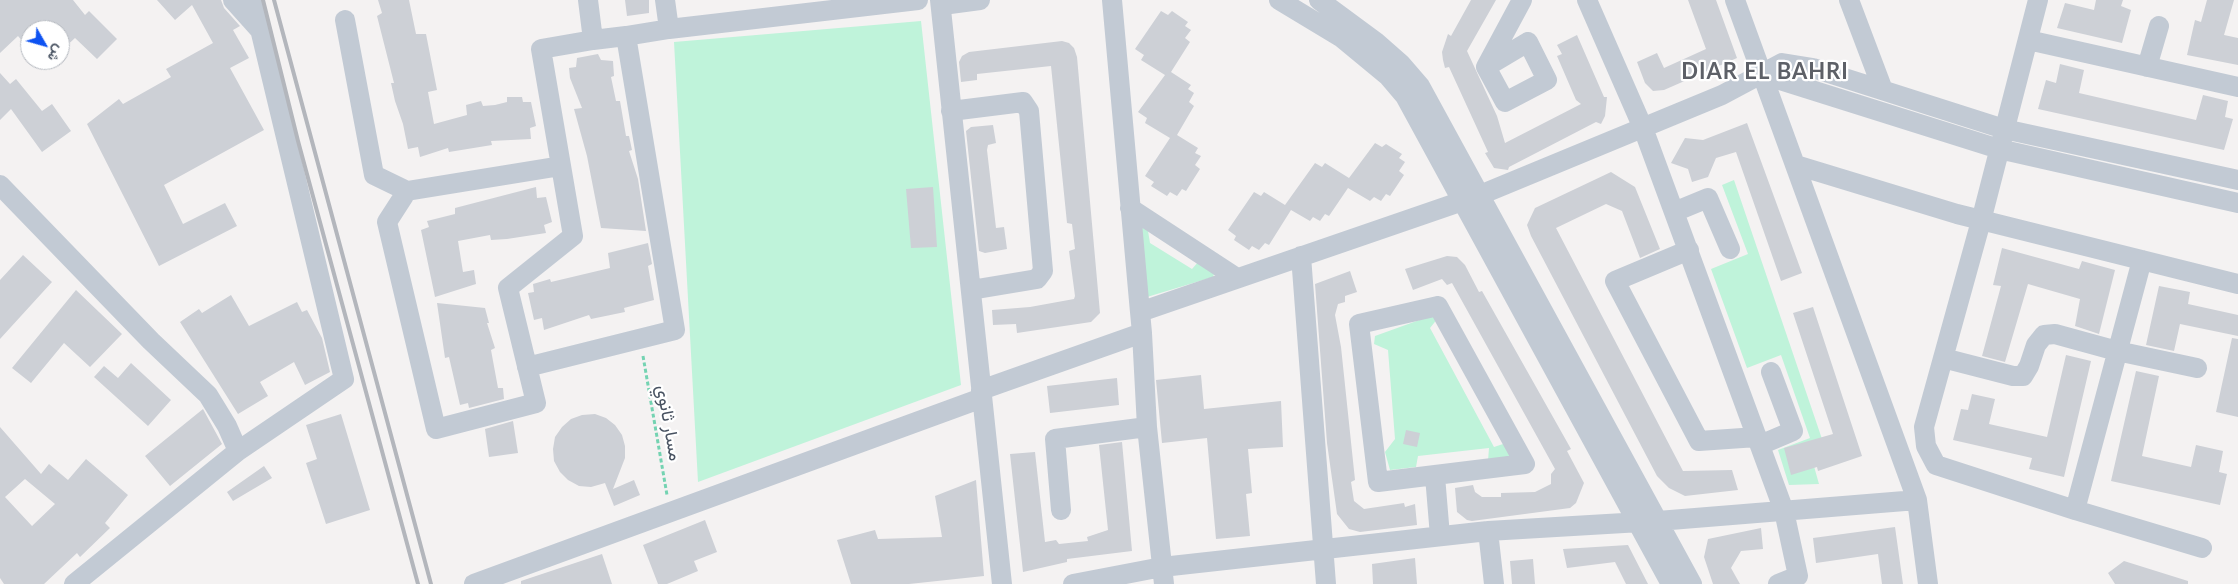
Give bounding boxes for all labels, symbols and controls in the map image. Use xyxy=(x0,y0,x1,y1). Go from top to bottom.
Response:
north arrow xyxy=(20,20,70,70)
text: ش xyxy=(45,42,68,66)
district label: DIAR EL BAHRI xyxy=(1680,59,1850,85)
street label: مسار ثانوي xyxy=(652,383,686,463)

